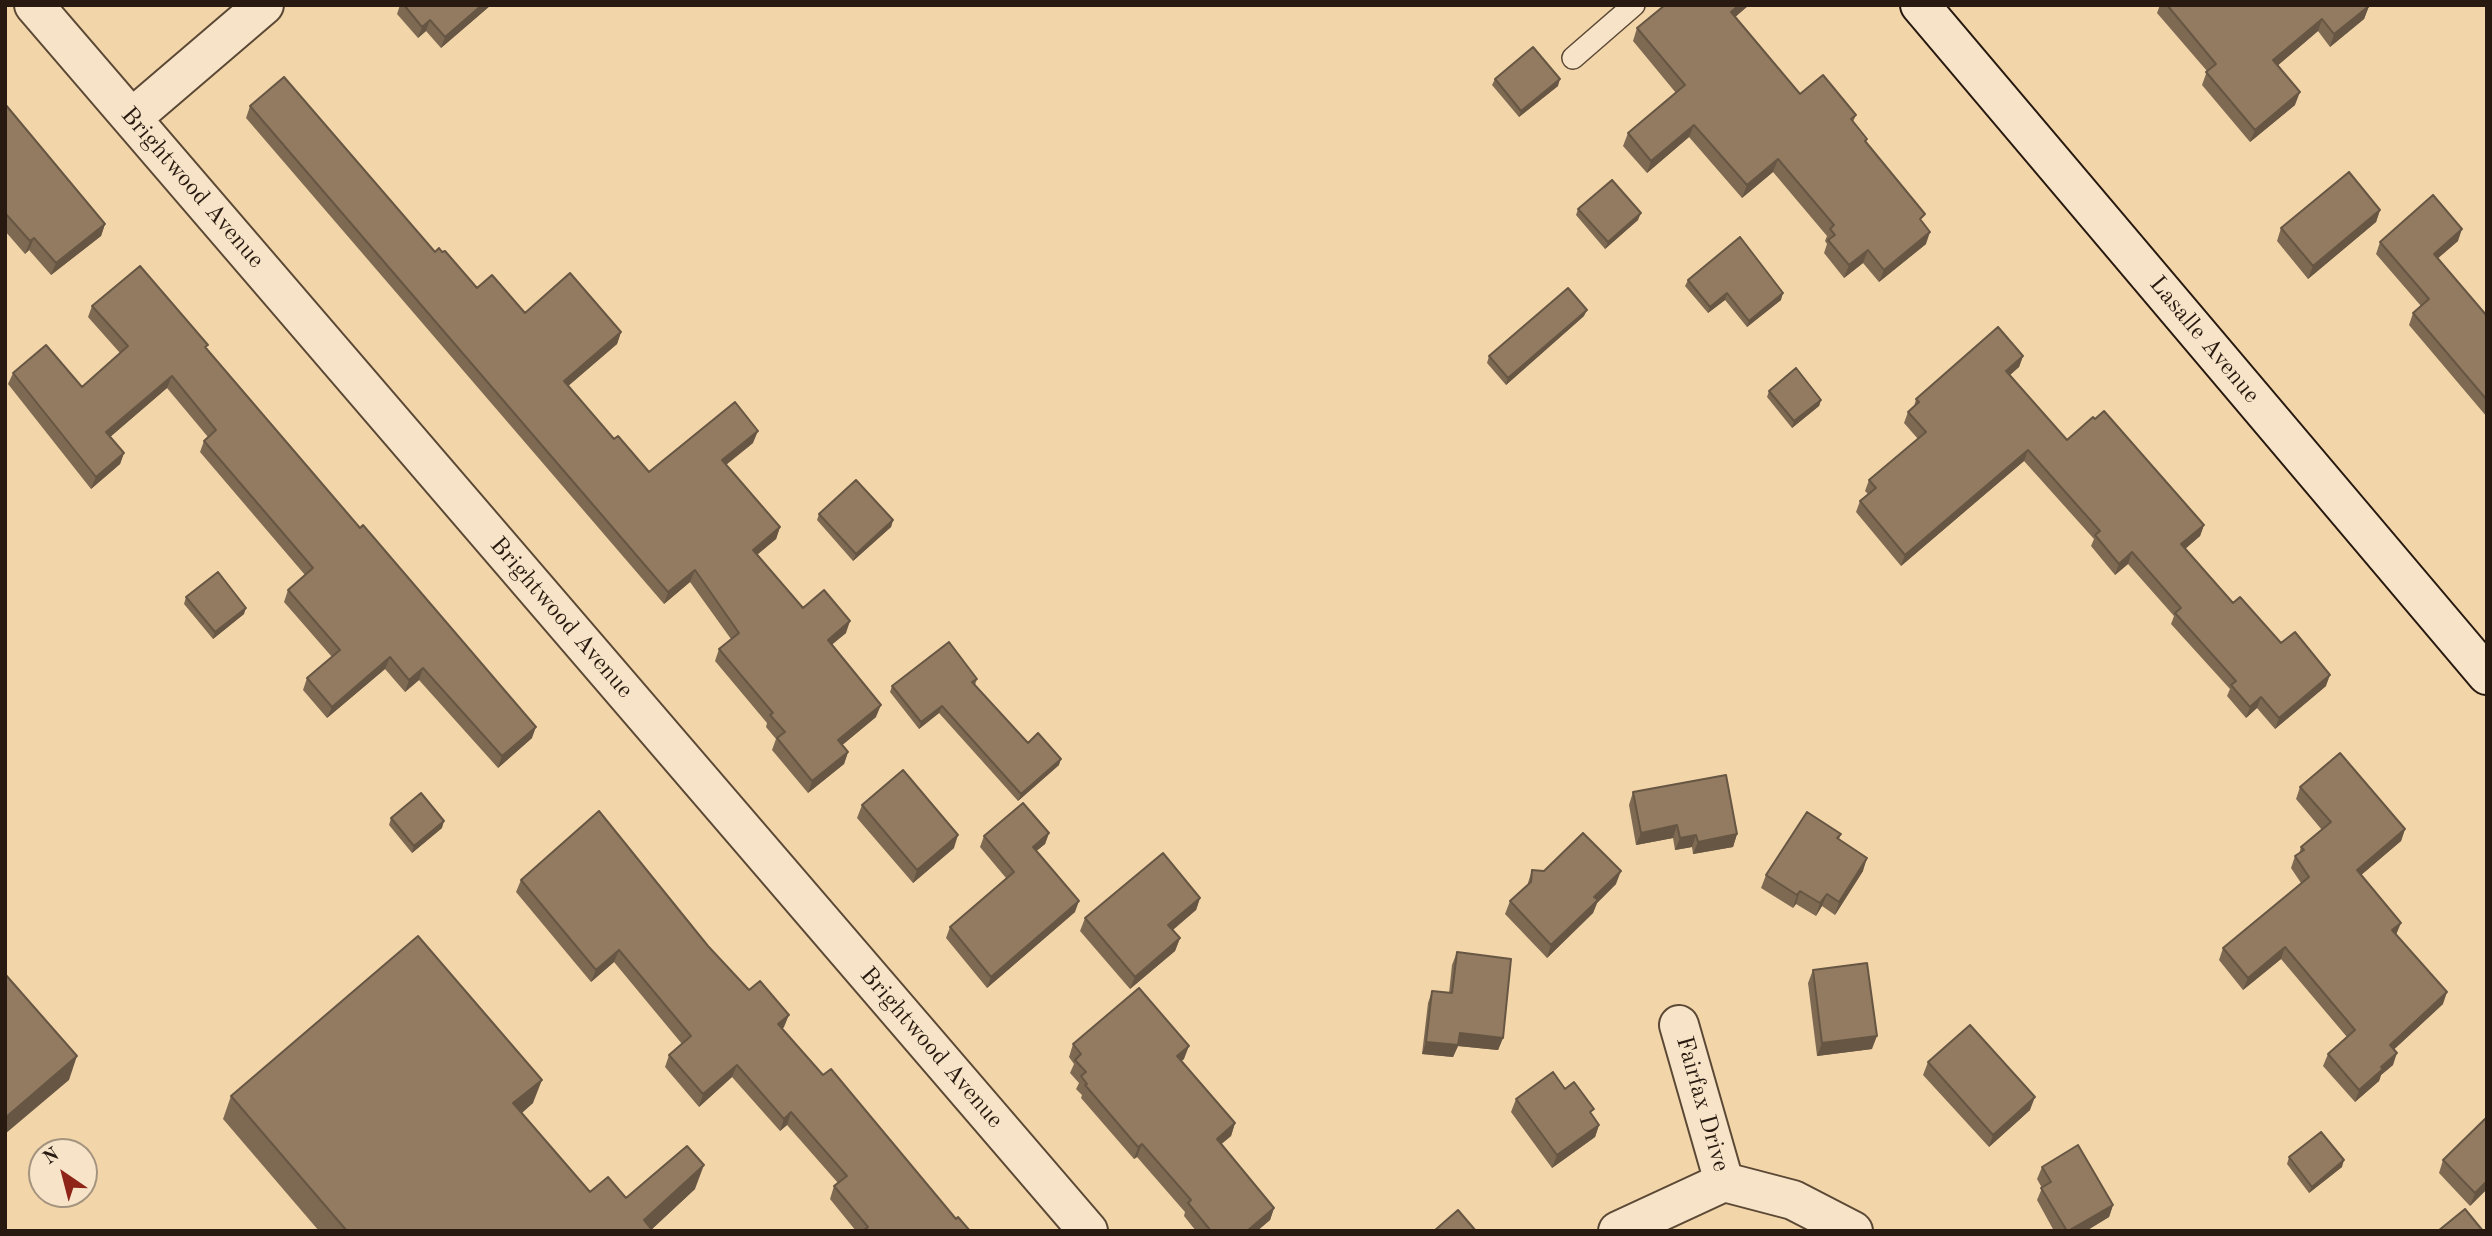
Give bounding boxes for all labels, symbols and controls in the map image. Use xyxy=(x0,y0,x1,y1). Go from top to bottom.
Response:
street label: Brightwood Avenue xyxy=(114,102,270,274)
street label: Lasalle Avenue xyxy=(2142,271,2266,409)
street label: Brightwood Avenue xyxy=(483,532,639,704)
street label: Brightwood Avenue xyxy=(853,962,1009,1134)
street label: Fairfax Drive xyxy=(1669,1033,1735,1175)
north arrow xyxy=(28,1138,98,1208)
text: N xyxy=(40,1145,63,1169)

